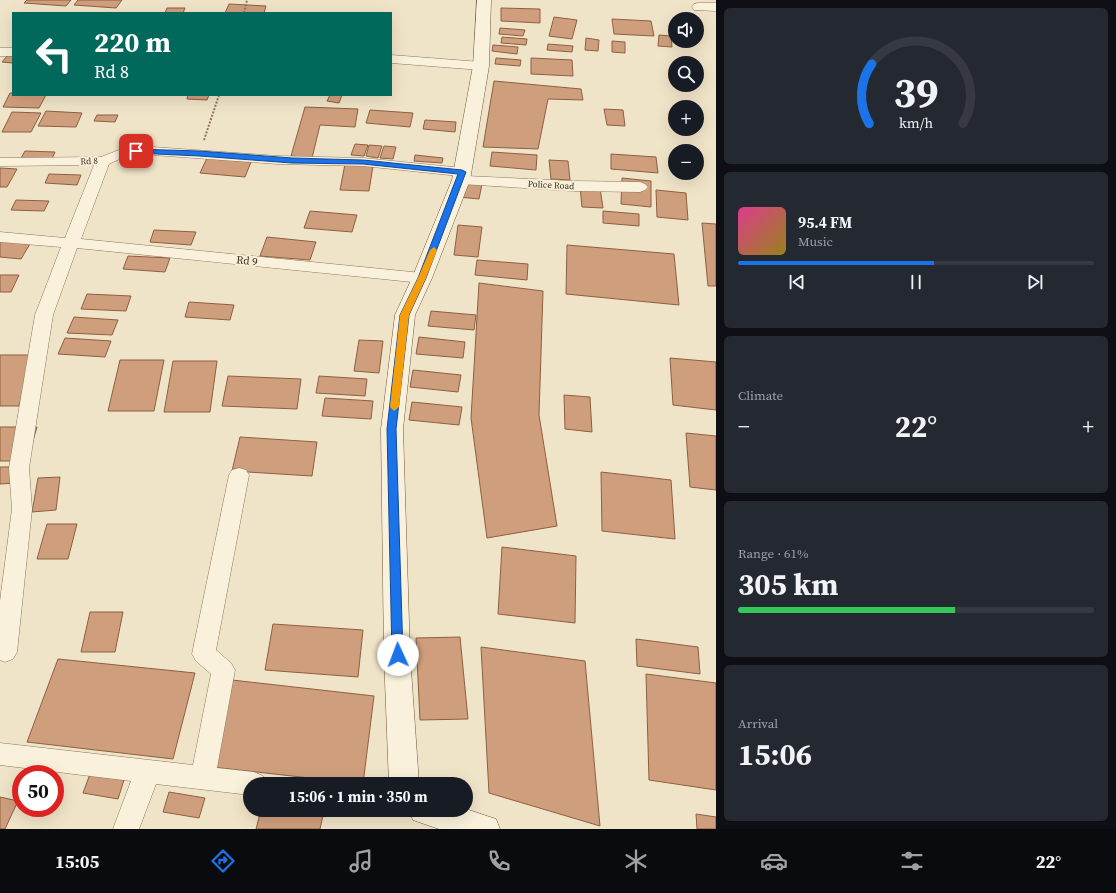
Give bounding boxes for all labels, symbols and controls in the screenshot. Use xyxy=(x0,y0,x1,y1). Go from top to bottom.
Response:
map controls xyxy=(668,12,704,180)
button: sound xyxy=(668,12,704,48)
text: 220 m xyxy=(94,23,171,61)
icon: left xyxy=(28,28,80,80)
button: search xyxy=(668,56,704,92)
text: Rd 8 xyxy=(94,59,129,84)
text: 39 xyxy=(893,64,939,121)
button: + xyxy=(668,100,704,136)
text: km/h xyxy=(899,113,933,133)
pin xyxy=(119,134,153,168)
icon: arrive xyxy=(125,140,147,162)
button: − xyxy=(668,144,704,180)
street label: Rd 8 xyxy=(80,155,99,167)
street label: Police Road xyxy=(527,178,575,192)
text: 95.4 FM xyxy=(798,212,852,233)
text: Music xyxy=(798,233,833,250)
street label: Rd 9 xyxy=(236,252,258,270)
icon: previous xyxy=(786,271,808,293)
icon: pause xyxy=(905,271,927,293)
icon: next xyxy=(1024,271,1046,293)
text: Climate xyxy=(738,387,783,404)
text: 22° xyxy=(895,406,937,447)
text: − xyxy=(738,411,750,441)
text: + xyxy=(1082,411,1094,441)
text: Range · 61% xyxy=(738,545,809,562)
text: 305 km xyxy=(738,564,838,605)
position arrow xyxy=(377,634,419,676)
text: Arrival xyxy=(738,715,778,732)
text: 15:06 xyxy=(738,734,812,775)
speed limit sign: 50 xyxy=(12,765,64,817)
text: 15:06 · 1 min · 350 m xyxy=(289,786,428,807)
icon: directions xyxy=(209,847,237,875)
icon: music xyxy=(347,847,375,875)
icon: phone xyxy=(485,847,513,875)
icon: climate xyxy=(622,847,650,875)
icon: car xyxy=(760,847,788,875)
icon: filters xyxy=(898,847,926,875)
text: 15:05 xyxy=(55,849,99,874)
text: 22° xyxy=(1036,849,1061,874)

